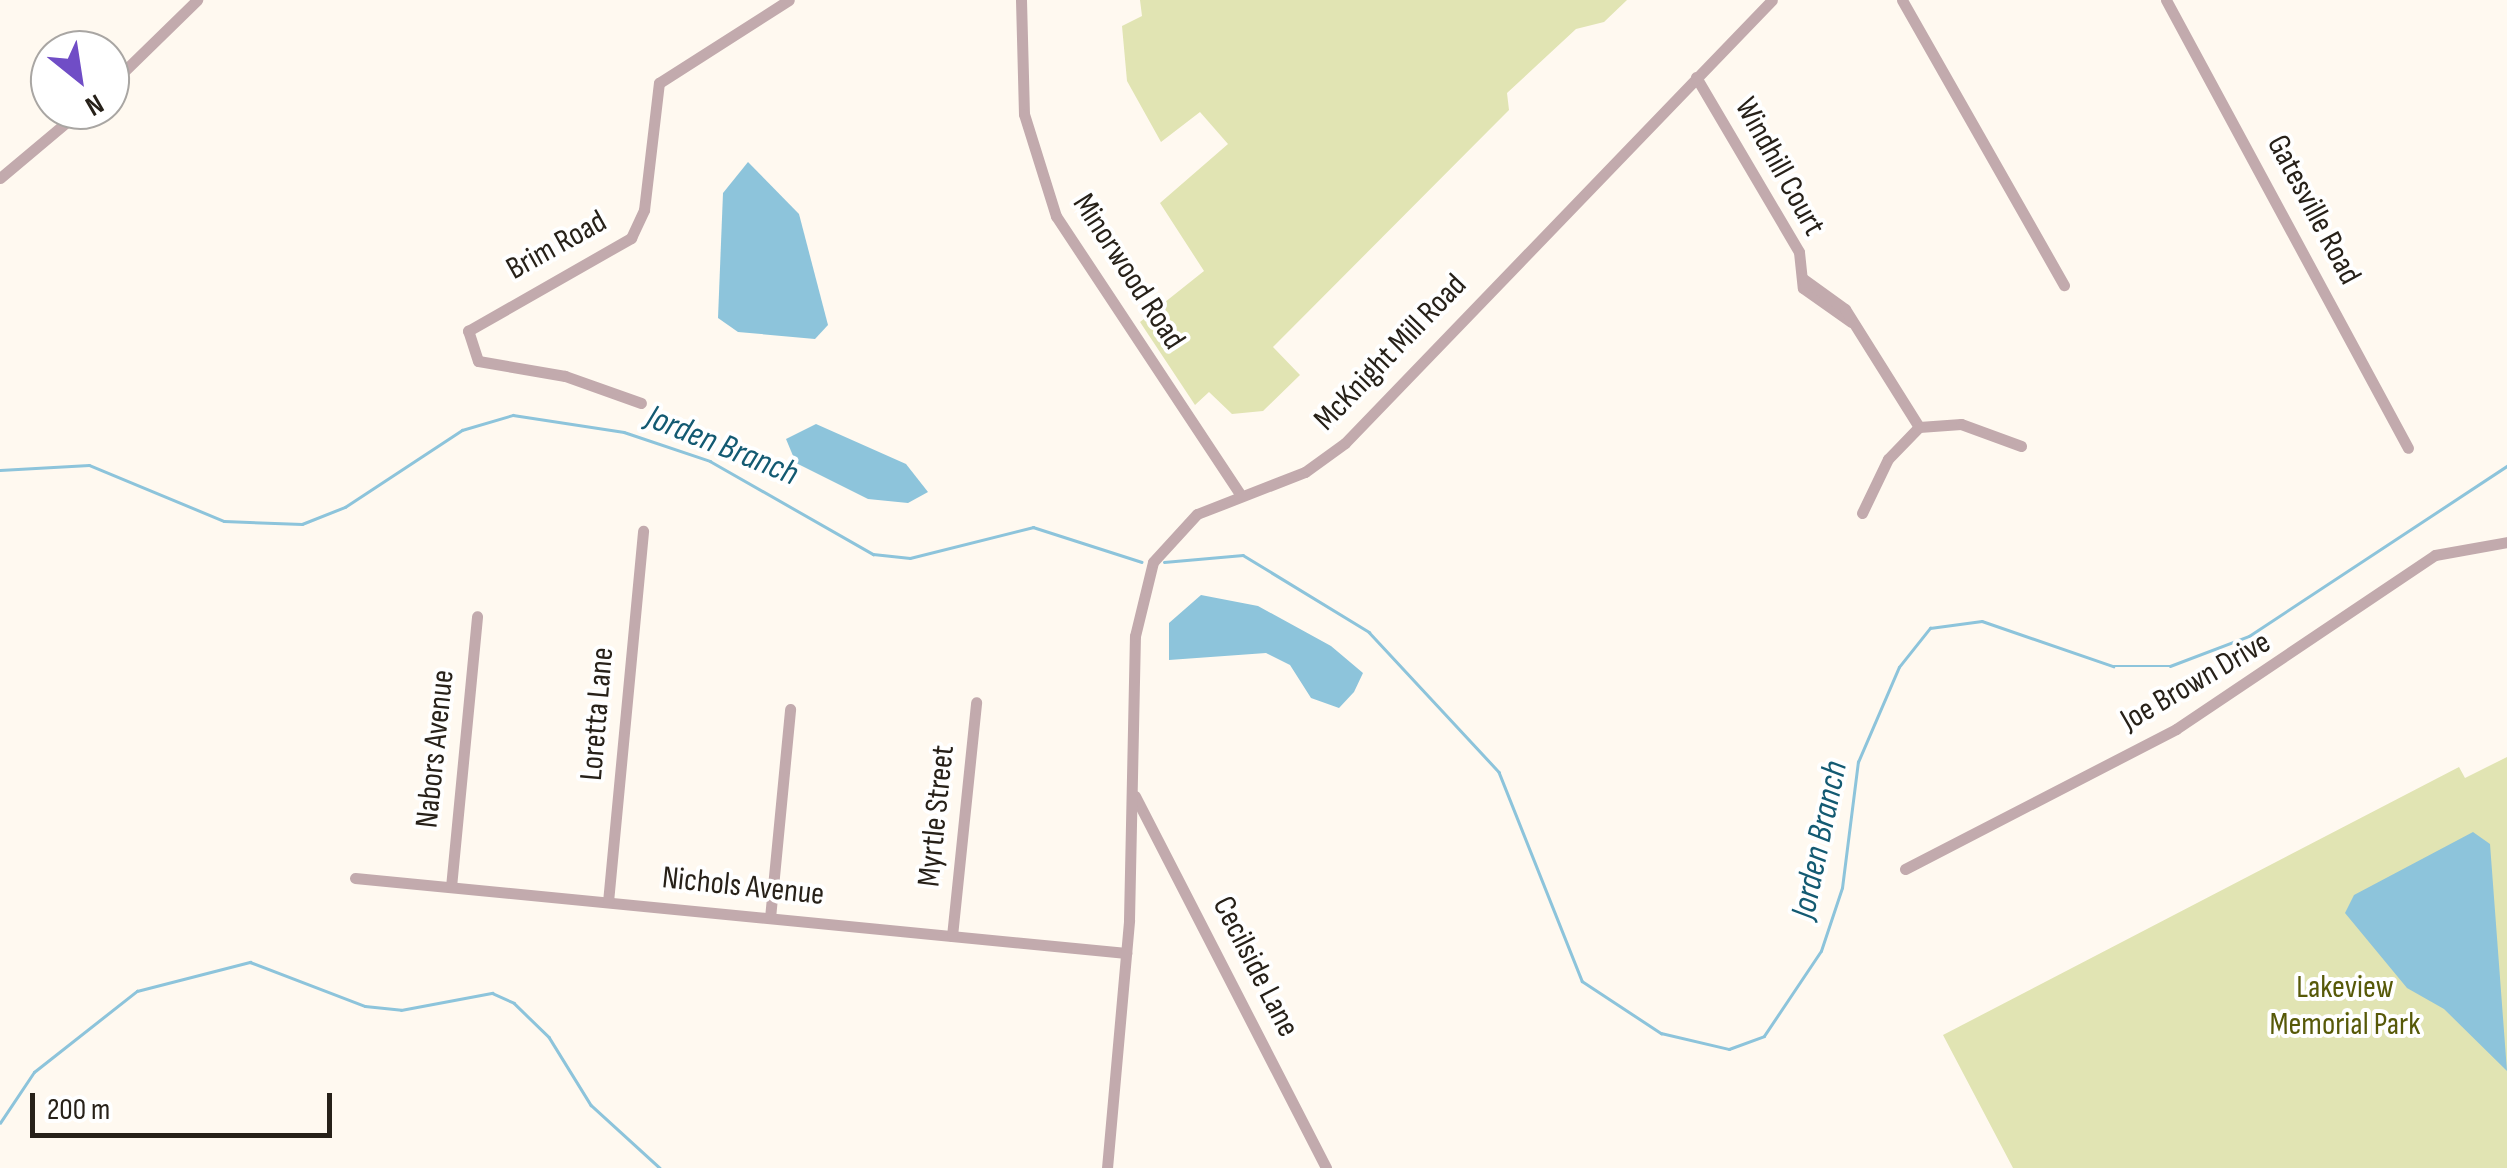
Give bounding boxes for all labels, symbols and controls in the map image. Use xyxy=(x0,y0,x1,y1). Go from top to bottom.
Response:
north arrow xyxy=(30,30,130,130)
text: N xyxy=(80,87,109,123)
street label: Windhill Court xyxy=(1725,91,1833,243)
street label: Gatesville Road xyxy=(2258,129,2368,291)
street label: Minorwood Road xyxy=(1063,187,1193,357)
street label: Brim Road xyxy=(500,203,614,289)
street label: McKnight Mill Road xyxy=(1307,267,1475,439)
water label: Jorden Branch xyxy=(640,396,804,496)
street label: Joe Brown Drive xyxy=(2114,624,2278,740)
street label: Loretta Lane xyxy=(573,646,623,782)
street label: Nabors Avenue xyxy=(409,668,463,830)
street label: Myrtle Street xyxy=(910,743,964,889)
water label: Jorden Branch xyxy=(1783,757,1857,923)
street label: Nichols Avenue xyxy=(660,859,826,915)
street label: Cecilside Lane xyxy=(1203,890,1307,1044)
park label: Lakeview Memorial Park xyxy=(2269,970,2421,1045)
scale bar xyxy=(35,1073,338,1135)
text: 200 m xyxy=(47,1092,110,1128)

